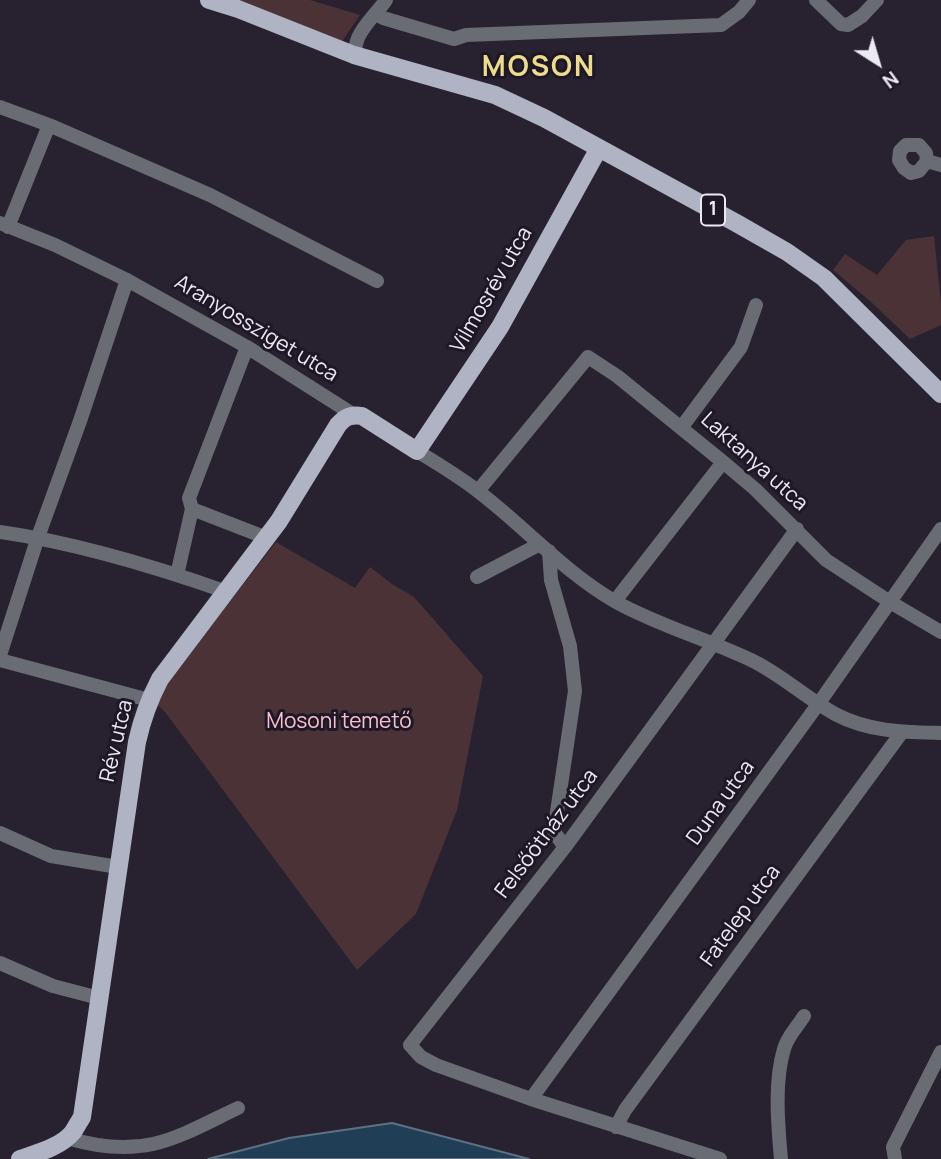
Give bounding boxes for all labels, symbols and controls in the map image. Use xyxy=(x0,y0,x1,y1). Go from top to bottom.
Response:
north arrow xyxy=(843,28,913,98)
district label: MOSON xyxy=(482,51,596,85)
text: N xyxy=(877,65,904,94)
road number: 1 xyxy=(701,194,725,226)
street label: Vilmosrév utca xyxy=(446,223,538,357)
street label: Aranyossziget utca xyxy=(170,270,342,388)
street label: Laktanya utca xyxy=(695,407,813,517)
street label: Rév utca xyxy=(95,697,139,785)
park label: Mosoni temető xyxy=(266,709,412,735)
street label: Duna utca xyxy=(682,756,760,850)
street label: Felsőötház utca xyxy=(490,765,604,903)
street label: Fatelep utca xyxy=(696,860,786,972)

